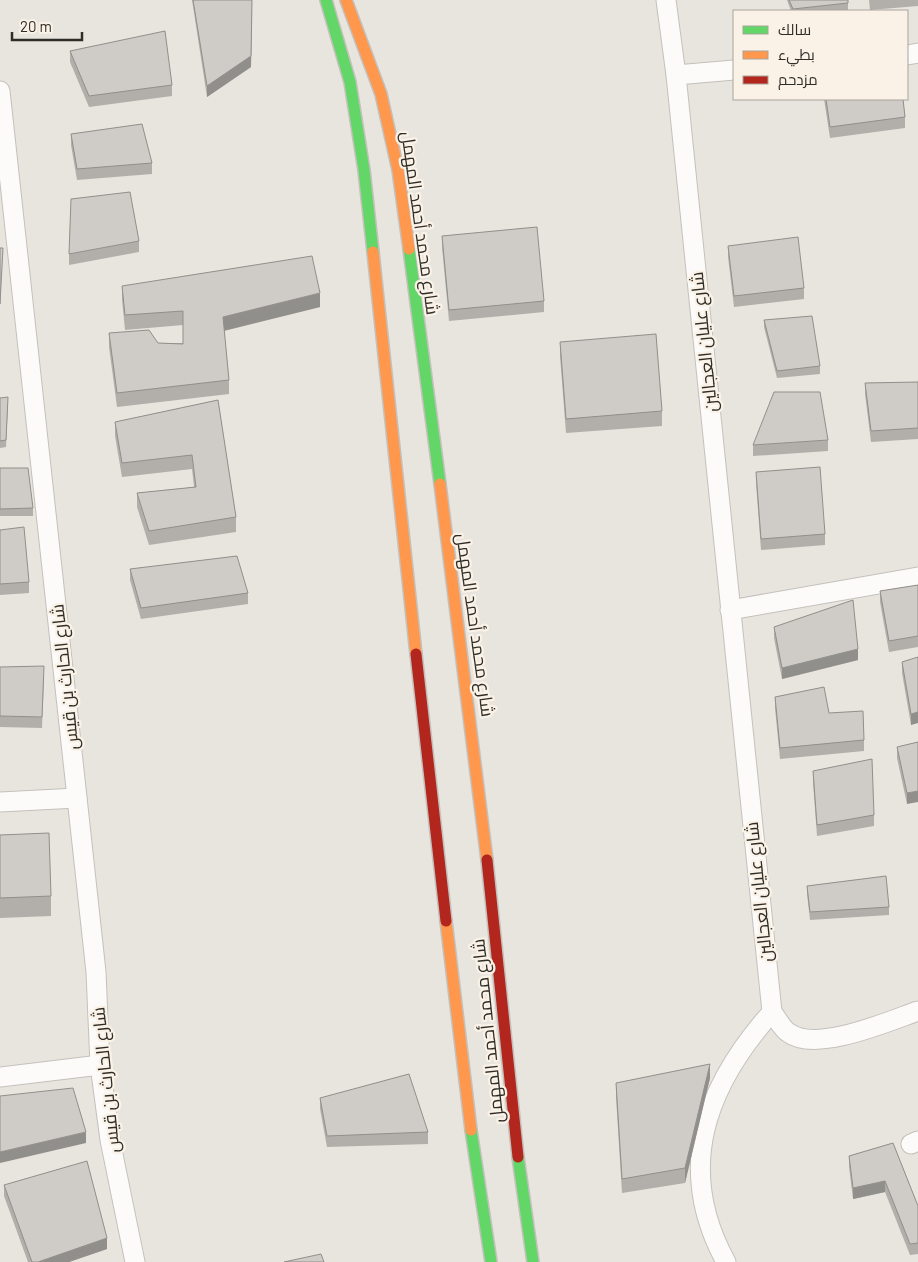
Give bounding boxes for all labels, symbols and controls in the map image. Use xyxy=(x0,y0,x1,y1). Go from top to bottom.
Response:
scale bar xyxy=(12,10,82,42)
legend xyxy=(733,10,908,100)
text: 20 m xyxy=(20,17,52,35)
text: سالك xyxy=(778,20,811,38)
text: بطيء xyxy=(778,45,815,67)
text: مزدحم xyxy=(778,70,818,90)
street label: شارع محمد أحمد المهمل xyxy=(395,130,445,316)
street label: شارع عليان العجالين xyxy=(685,270,723,413)
street label: شارع محمد أحمد المهمل xyxy=(450,532,500,718)
street label: شارع الحارث بن قيس xyxy=(45,603,85,751)
street label: شارع عليان العجالين xyxy=(740,820,778,963)
street label: شارع محمد أحمد المهمل xyxy=(466,938,510,1124)
street label: شارع الحارث بن قيس xyxy=(86,1006,126,1154)

